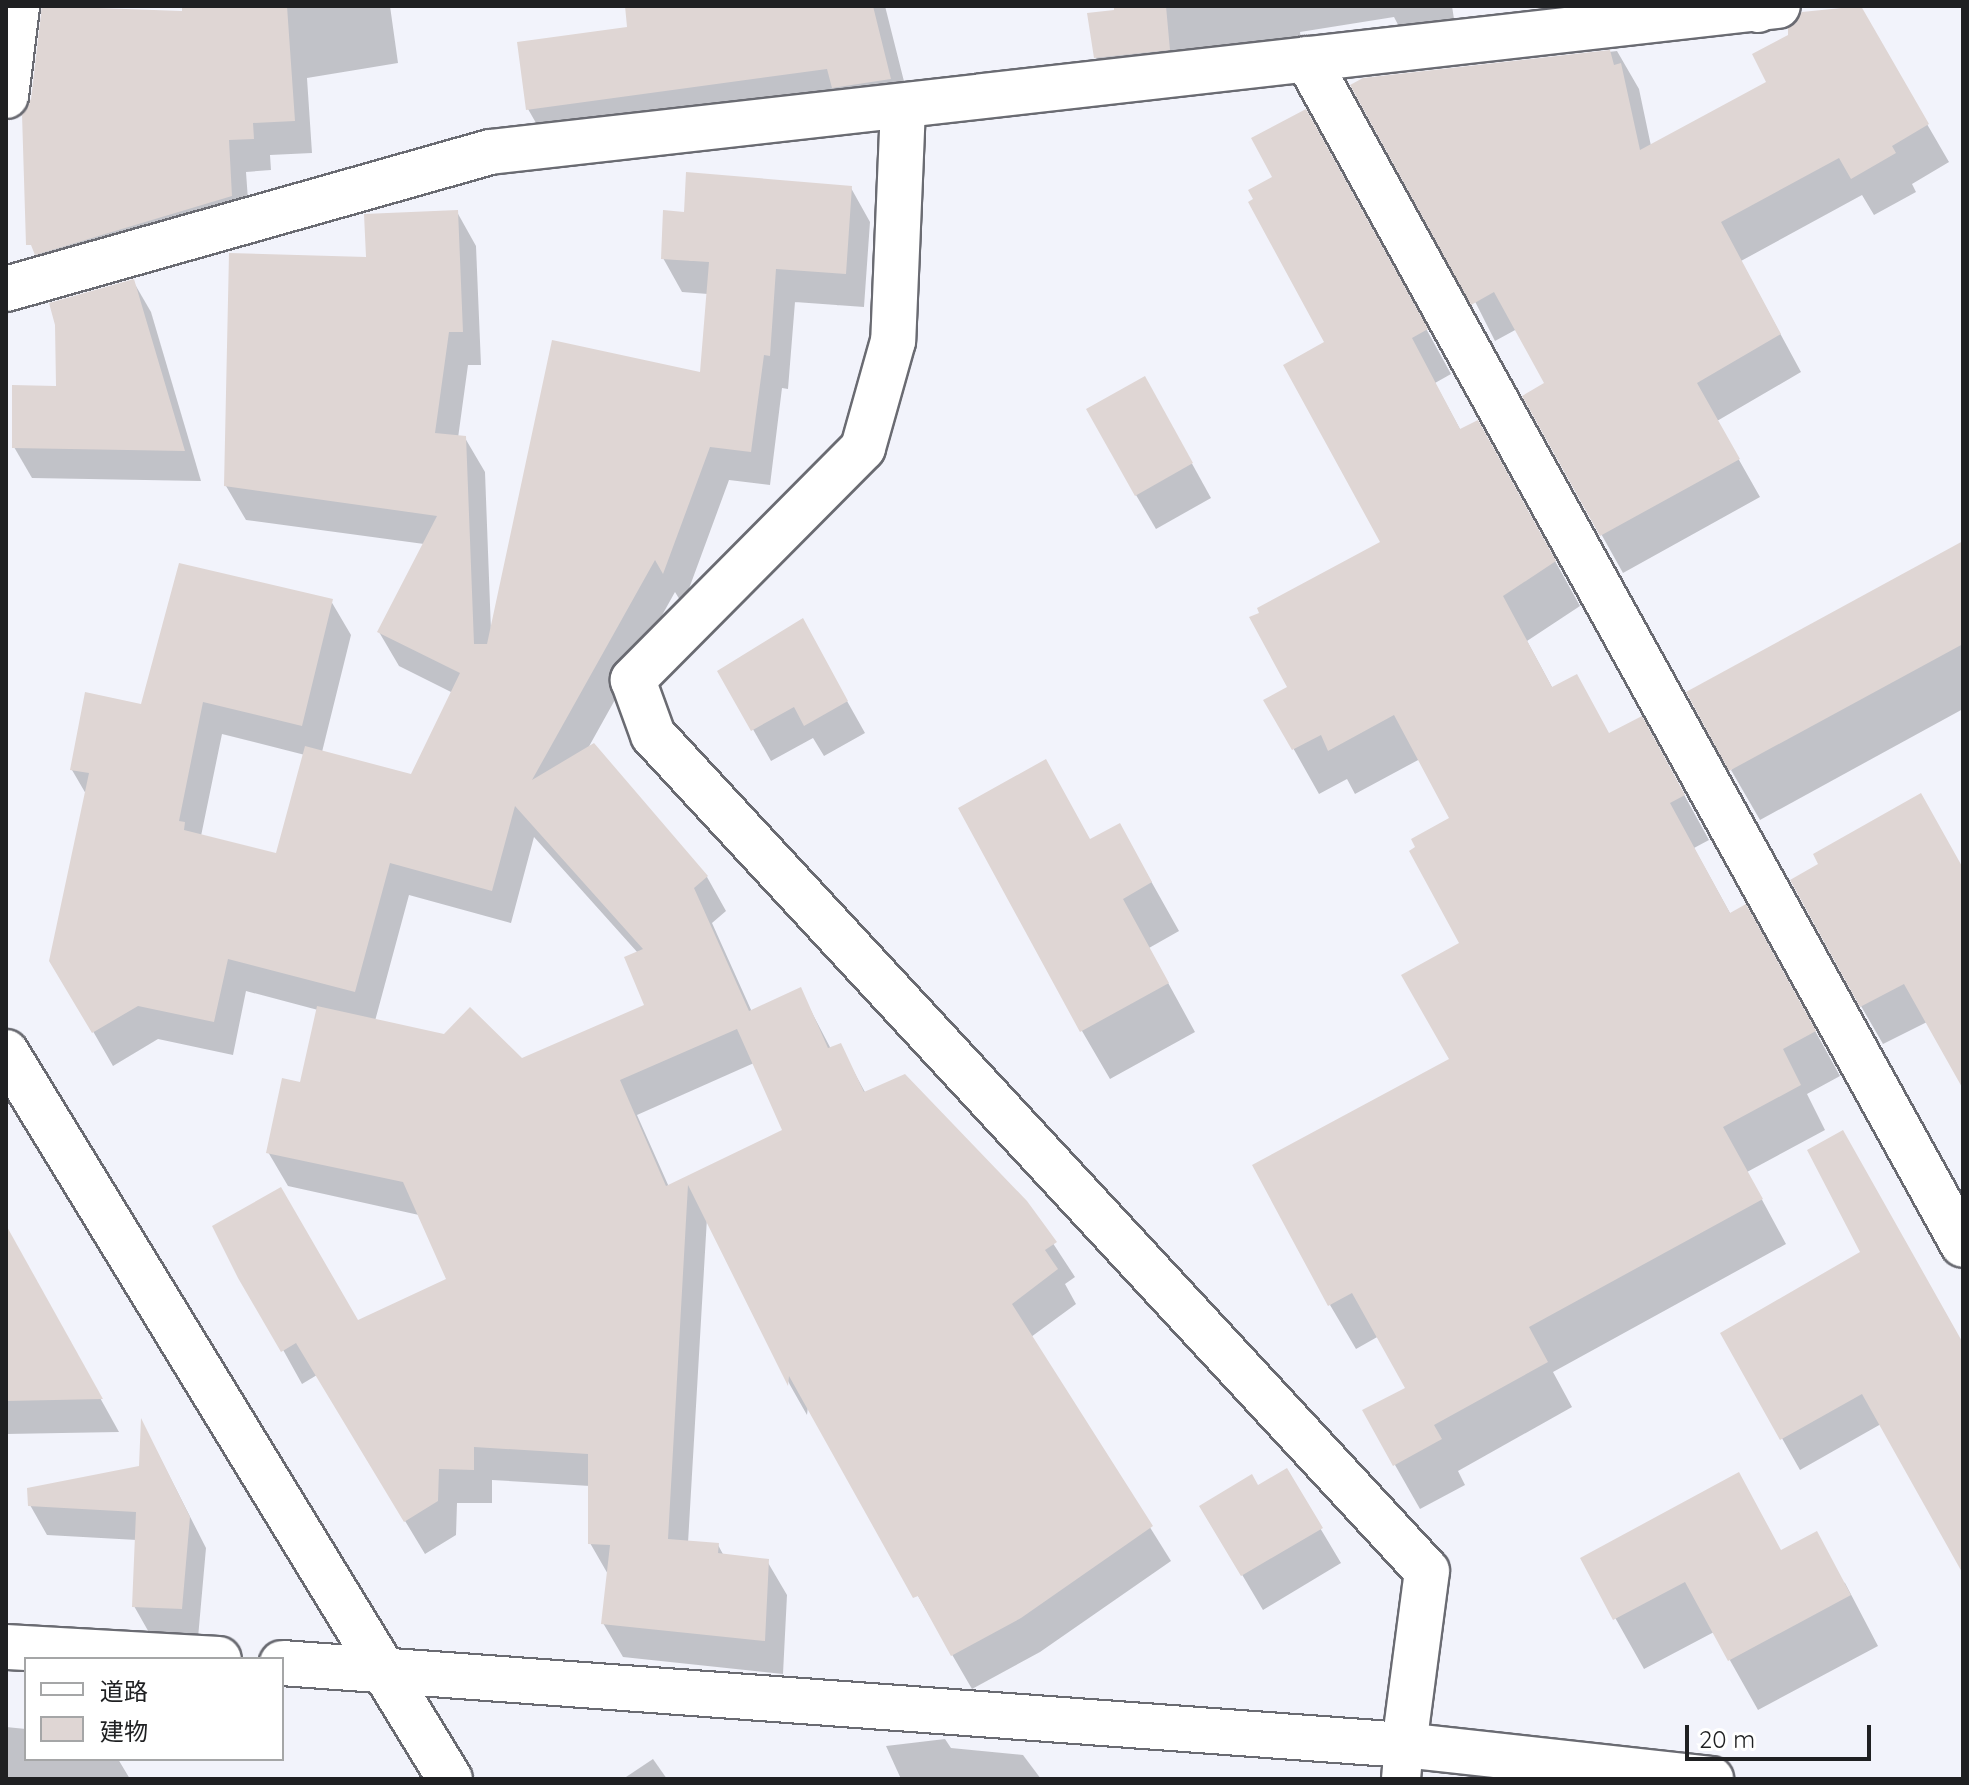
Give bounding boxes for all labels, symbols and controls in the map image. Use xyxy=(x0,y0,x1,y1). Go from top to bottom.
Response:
legend xyxy=(24,1657,284,1761)
text: 道路 xyxy=(100,1676,148,1706)
scale bar xyxy=(1689,1709,1875,1759)
text: 建物 xyxy=(100,1716,148,1746)
text: 20 m xyxy=(1699,1724,1755,1754)

